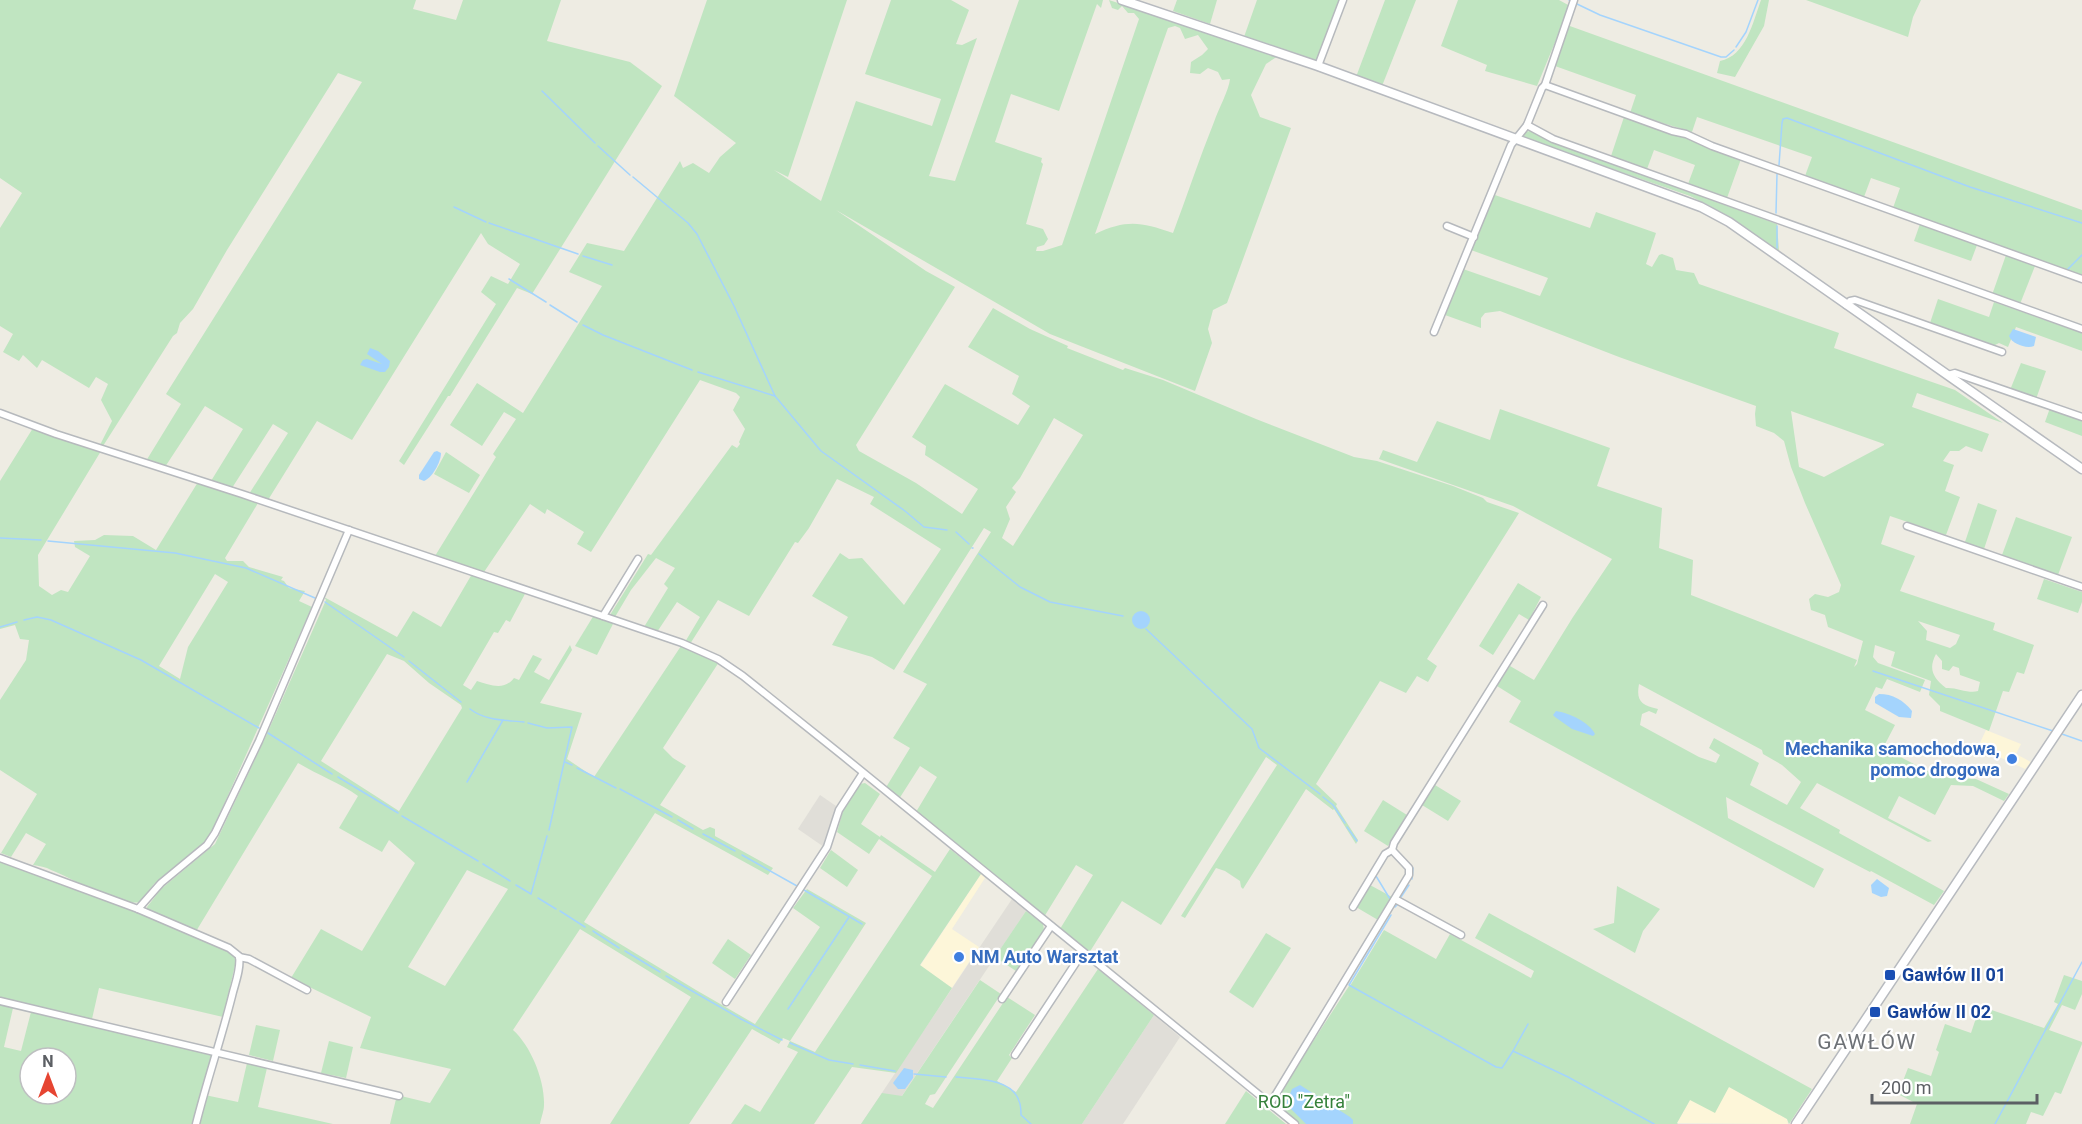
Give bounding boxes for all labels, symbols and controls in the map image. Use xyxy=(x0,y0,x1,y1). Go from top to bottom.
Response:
place label: Mechanika samochodowa, pomoc drogowa xyxy=(1785,738,2000,780)
marker: Mechanika samochodowa, pomoc drogowa xyxy=(2005,752,2019,766)
place label: NM Auto Warsztat xyxy=(971,946,1118,967)
marker: NM Auto Warsztat xyxy=(952,950,966,964)
place label: Gawłów II 01 xyxy=(1902,964,2006,985)
marker: Gawłów II 01 xyxy=(1883,968,1897,982)
place label: Gawłów II 02 xyxy=(1887,1001,1991,1022)
marker: Gawłów II 02 xyxy=(1868,1005,1882,1019)
district label: GAWŁÓW xyxy=(1817,1030,1917,1054)
north arrow xyxy=(18,1046,78,1106)
text: N xyxy=(42,1052,54,1071)
scale bar xyxy=(1872,1067,2037,1105)
text: 200 m xyxy=(1881,1077,1932,1098)
park label: ROD "Zetra" xyxy=(1258,1091,1350,1112)

